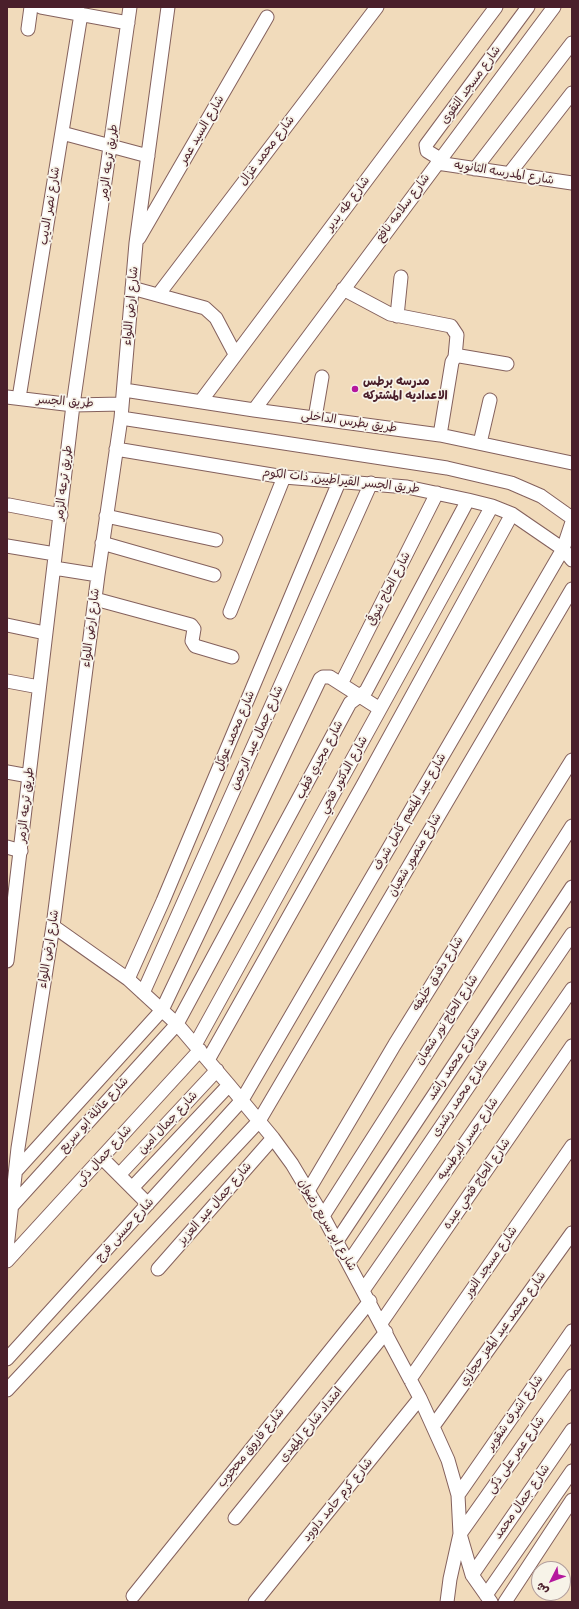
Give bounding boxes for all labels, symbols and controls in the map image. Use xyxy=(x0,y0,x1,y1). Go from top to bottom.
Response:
street label: شارع مسجد التقوى xyxy=(438,43,504,127)
street label: شارع السيد عمر xyxy=(176,93,228,167)
street label: شارع محمد غزال xyxy=(236,113,298,189)
street label: طريق ترعه الزمر xyxy=(97,123,121,201)
street label: شارع المدرسه الثانويه xyxy=(453,158,555,188)
street label: شارع نصر الديب xyxy=(37,166,63,246)
street label: شارع سلامه نافع xyxy=(373,171,433,245)
street label: شارع طه بدير xyxy=(323,174,373,234)
street label: شارع ارض اللواء xyxy=(120,266,142,346)
place label: مدرسه برطس الاعداديه المشتركه xyxy=(363,375,448,403)
marker: مدرسه برطس الاعداديه المشتركه xyxy=(350,384,360,394)
street label: طريق الجسر xyxy=(36,393,94,411)
street label: طريق بطرس الداخلى xyxy=(300,408,398,436)
street label: طريق ترعه الزمر xyxy=(52,444,76,522)
street label: طريق الجسر القيراطيين, ذات الكوم xyxy=(262,466,420,496)
street label: شارع الحاج شوقى xyxy=(364,550,414,628)
street label: شارع ارض اللواء xyxy=(79,588,103,668)
street label: شارع جمال عبد الرحمن xyxy=(227,684,287,792)
street label: شارع محمد عوكل xyxy=(212,689,258,773)
street label: شارع مجدي قطب xyxy=(293,718,347,802)
street label: شارع الدكتور فتحي xyxy=(317,734,371,816)
street label: شارع عبد المنعم كامل شرف xyxy=(371,751,449,873)
street label: طريق ترعه الزمر xyxy=(15,766,37,844)
street label: شارع منصور شعبان xyxy=(385,811,445,899)
street label: شارع ارض اللواء xyxy=(36,909,62,989)
street label: شارع دقدق خليفه xyxy=(409,934,467,1014)
street label: شارع الحاج نور شعبان xyxy=(412,972,482,1068)
street label: شارع محمد راشد xyxy=(424,1025,484,1103)
street label: شارع محمد رشدى xyxy=(429,1056,491,1140)
street label: شارع عائلة ابو سريع xyxy=(56,1074,132,1156)
street label: شارع جمال امين xyxy=(135,1089,201,1157)
street label: شارع جسر البرطسيه xyxy=(434,1095,502,1183)
street label: شارع جمال ذكى xyxy=(73,1123,135,1189)
street label: شارع الحاج فتحي عبده xyxy=(440,1136,514,1232)
street label: شارع جمال عبد العزيز xyxy=(175,1159,255,1249)
street label: شارع ابو سريع رضوان xyxy=(295,1176,359,1274)
street label: شارع حسنى فرج xyxy=(93,1195,157,1265)
street label: شارع مسجد النور xyxy=(461,1224,521,1300)
street label: شارع محمد عبد المعز حجازي xyxy=(457,1269,549,1389)
street label: شارع اشرف شقوير xyxy=(484,1372,546,1454)
street label: امتداد شارع المهدى xyxy=(276,1385,346,1465)
street label: شارع فاروق محجوب xyxy=(215,1405,287,1491)
street label: شارع عمر على ذكى xyxy=(484,1414,548,1496)
street label: شارع كرم حامد داوود xyxy=(300,1455,376,1545)
street label: شارع جمال محمد xyxy=(491,1462,553,1542)
north arrow xyxy=(531,1561,571,1601)
text: ش xyxy=(534,1580,551,1598)

